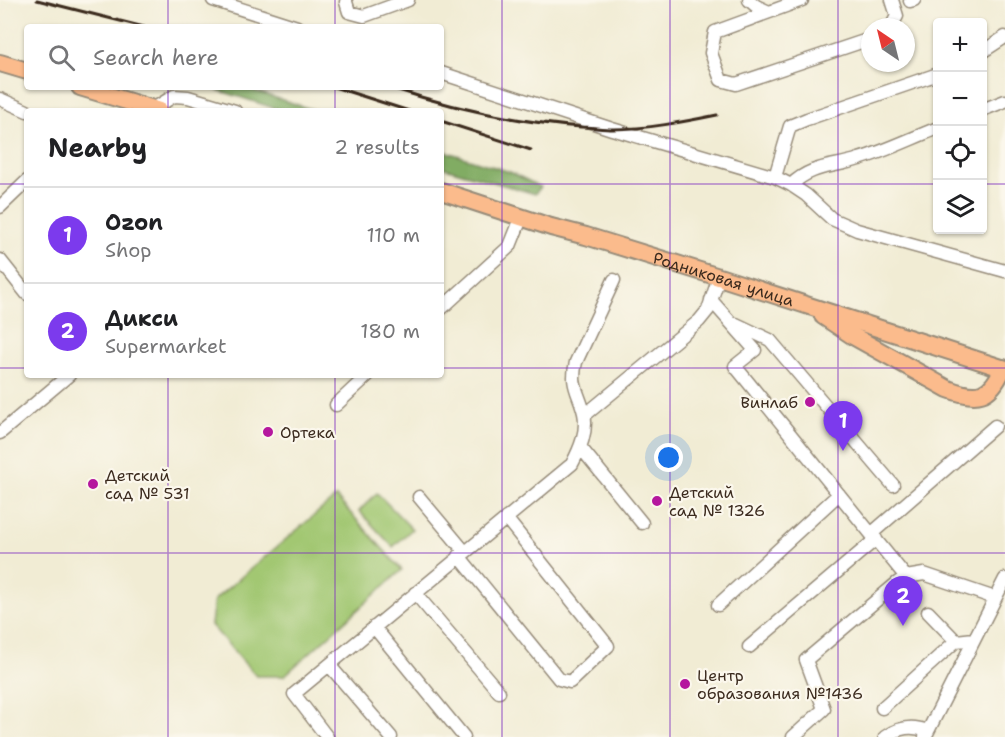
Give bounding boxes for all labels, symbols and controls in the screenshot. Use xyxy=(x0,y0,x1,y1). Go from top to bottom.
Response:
north arrow xyxy=(861,18,915,72)
map controls xyxy=(933,18,987,234)
button: + xyxy=(933,18,987,72)
search box xyxy=(24,24,444,90)
icon: search xyxy=(45,41,78,74)
text: Search here xyxy=(93,43,219,72)
button: − xyxy=(933,72,987,126)
button: locate xyxy=(933,126,987,180)
text: Nearby xyxy=(48,130,147,165)
text: 2 results xyxy=(334,134,420,160)
button: layers xyxy=(933,180,987,234)
text: Ozon xyxy=(105,208,163,237)
text: 1 xyxy=(63,222,72,248)
text: 110 m xyxy=(366,222,420,248)
text: Shop xyxy=(105,237,152,263)
street label: Родниковая улица xyxy=(651,247,797,311)
text: Дикси xyxy=(105,304,178,333)
text: 2 xyxy=(61,318,75,344)
text: 180 m xyxy=(360,318,420,344)
text: Supermarket xyxy=(105,333,227,359)
place label: Винлаб xyxy=(741,392,798,413)
marker: Винлаб xyxy=(803,395,817,409)
pin: 1 xyxy=(824,402,862,451)
place label: Ортека xyxy=(280,422,335,443)
marker: Ортека xyxy=(261,425,275,439)
your location xyxy=(654,443,683,472)
place label: Детский сад № 531 xyxy=(105,465,190,504)
marker: Детский сад № 531 xyxy=(86,477,100,491)
place label: Детский сад № 1326 xyxy=(669,482,765,521)
marker: Детский сад № 1326 xyxy=(650,494,664,508)
pin: 2 xyxy=(884,576,922,626)
place label: Центр образования №1436 xyxy=(697,665,863,704)
marker: Центр образования №1436 xyxy=(678,677,692,691)

